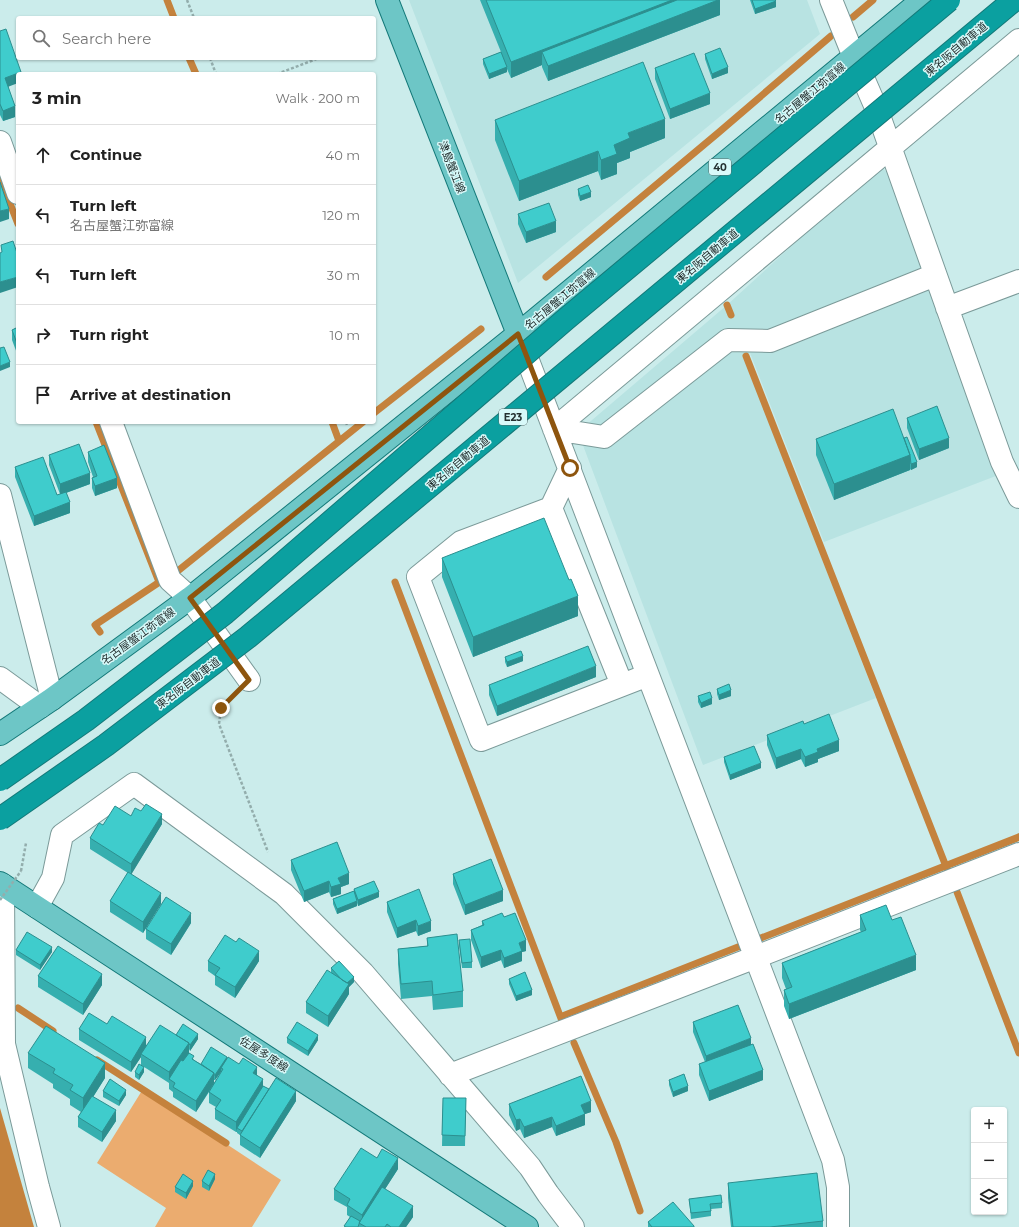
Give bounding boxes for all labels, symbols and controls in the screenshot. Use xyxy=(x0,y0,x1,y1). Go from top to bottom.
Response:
search box xyxy=(16,16,376,60)
street label: 東名阪自動車道 xyxy=(922,19,990,79)
icon: search xyxy=(30,27,52,49)
text: Search here xyxy=(62,29,151,48)
street label: 名古屋蟹江弥富線 xyxy=(772,59,848,127)
text: 3 min xyxy=(32,88,82,108)
text: Walk · 200 m xyxy=(275,90,360,106)
street label: 津島蟹江線 xyxy=(436,139,468,195)
icon: ahead xyxy=(32,144,54,166)
text: Continue xyxy=(70,145,142,164)
text: 40 m xyxy=(326,147,360,163)
road number: 40 xyxy=(709,159,731,175)
text: Turn left xyxy=(70,196,137,215)
icon: left xyxy=(32,204,54,226)
text: 120 m xyxy=(322,207,360,223)
text: 名古屋蟹江弥富線 xyxy=(70,217,174,233)
street label: 東名阪自動車道 xyxy=(673,226,741,286)
icon: left xyxy=(32,264,54,286)
text: Turn left xyxy=(70,265,137,284)
street label: 名古屋蟹江弥富線 xyxy=(522,265,598,333)
text: 30 m xyxy=(327,267,360,283)
icon: right xyxy=(32,324,54,346)
text: Turn right xyxy=(70,325,149,344)
text: 10 m xyxy=(330,327,360,343)
icon: arrive xyxy=(32,384,54,406)
text: Arrive at destination xyxy=(70,385,231,404)
road number: E23 xyxy=(499,409,527,425)
street label: 東名阪自動車道 xyxy=(424,433,492,493)
route start xyxy=(561,459,579,477)
street label: 名古屋蟹江弥富線 xyxy=(98,604,178,668)
street label: 東名阪自動車道 xyxy=(153,654,223,712)
route end xyxy=(212,699,230,717)
street label: 佐屋多度線 xyxy=(237,1033,291,1075)
map controls xyxy=(971,1107,1007,1215)
button: + xyxy=(971,1107,1007,1143)
button: − xyxy=(971,1143,1007,1179)
button: layers xyxy=(971,1179,1007,1215)

